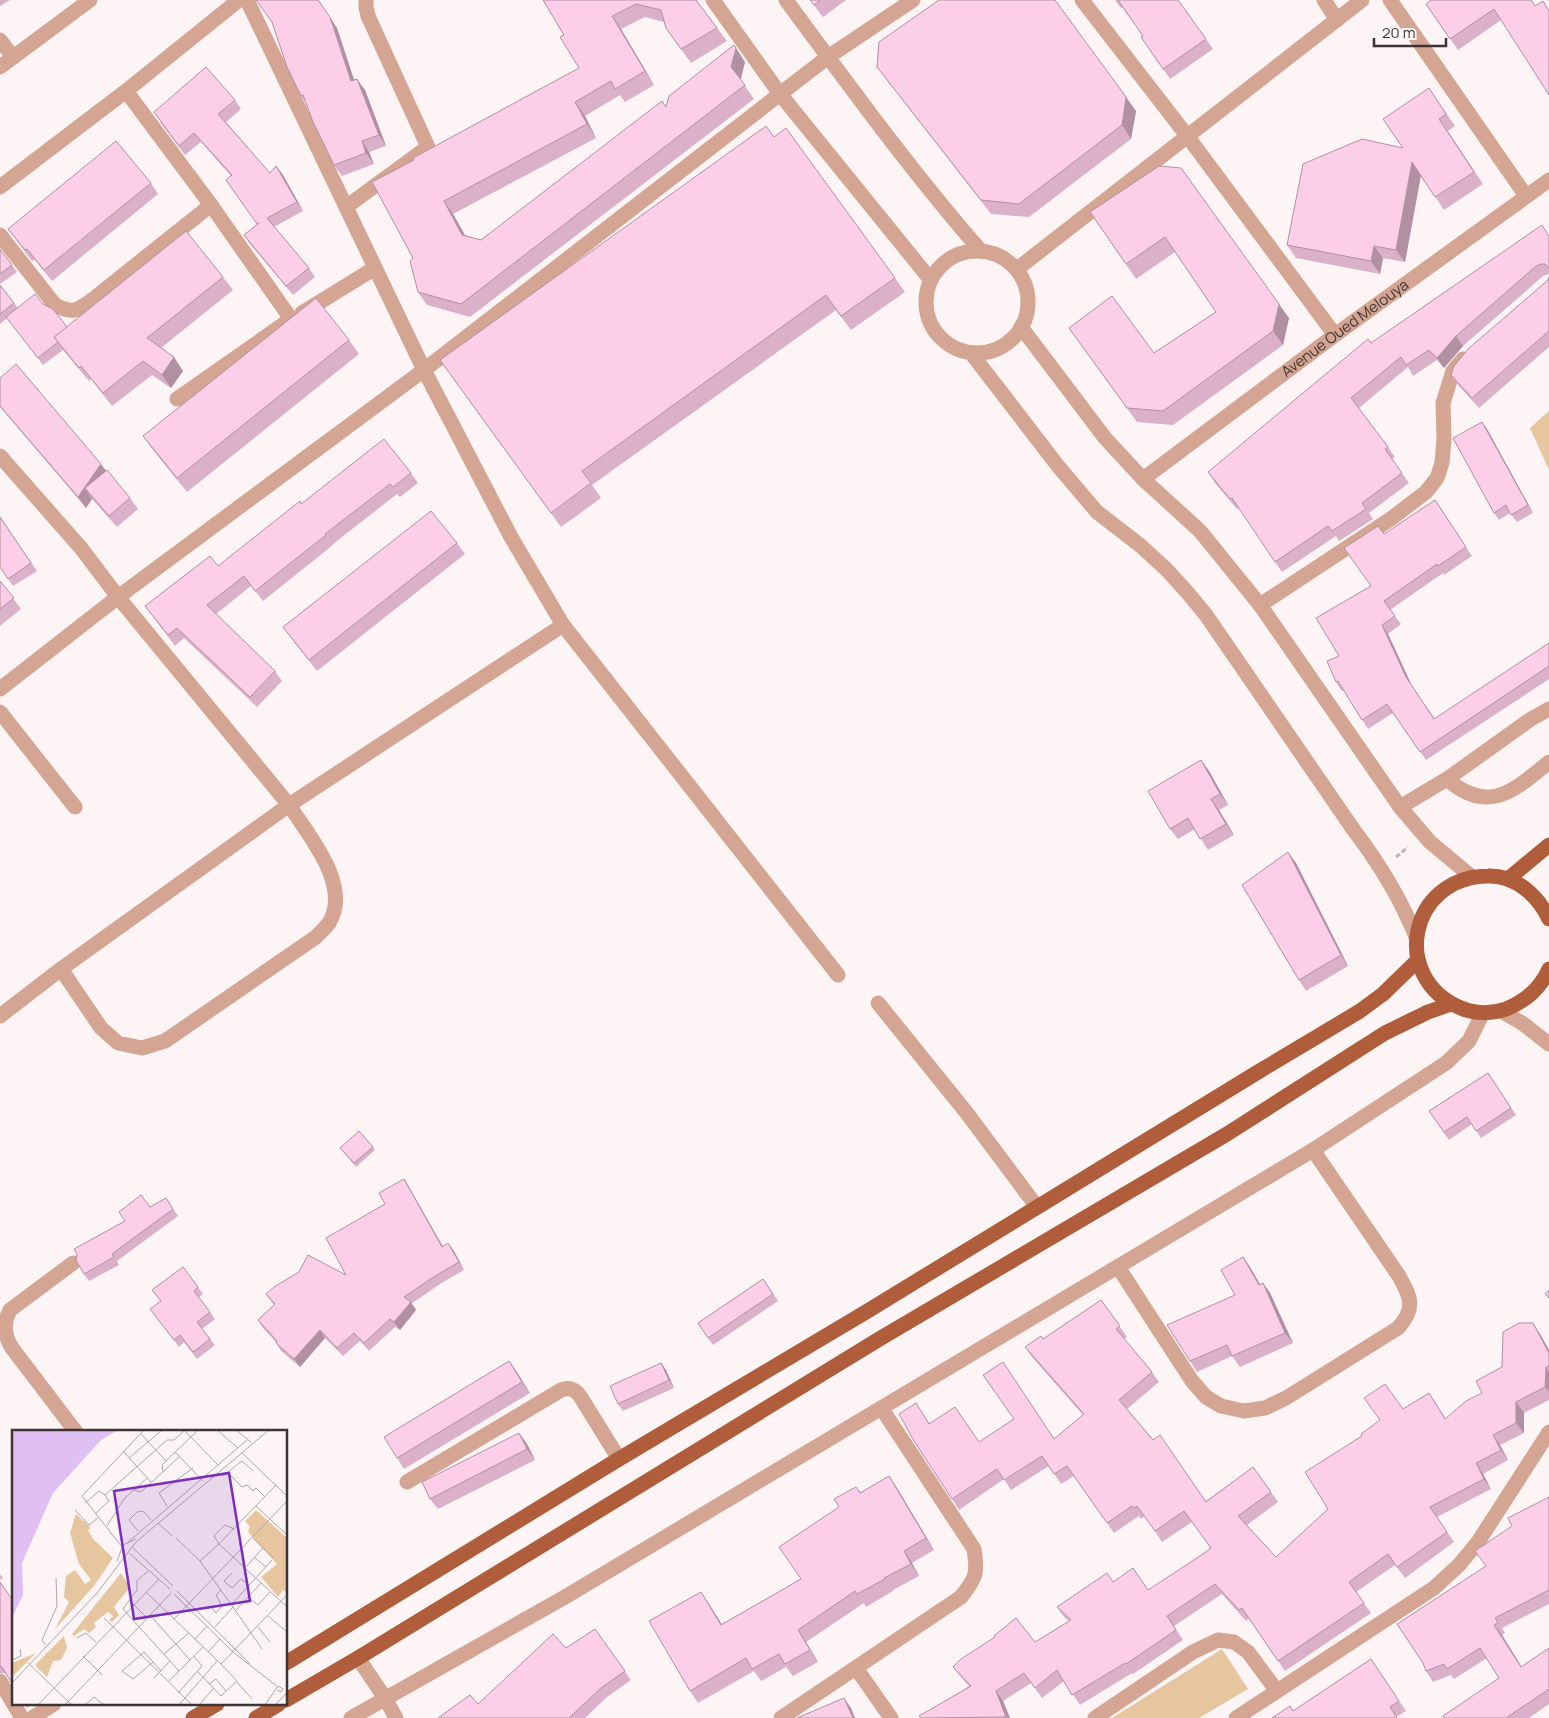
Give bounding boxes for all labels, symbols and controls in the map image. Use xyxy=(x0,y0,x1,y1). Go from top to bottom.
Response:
scale bar xyxy=(1374,15,1446,47)
text: 20 m xyxy=(1382,22,1415,43)
street label: Avenue Oued Melouya xyxy=(1277,274,1413,382)
inset map xyxy=(12,1430,288,1706)

